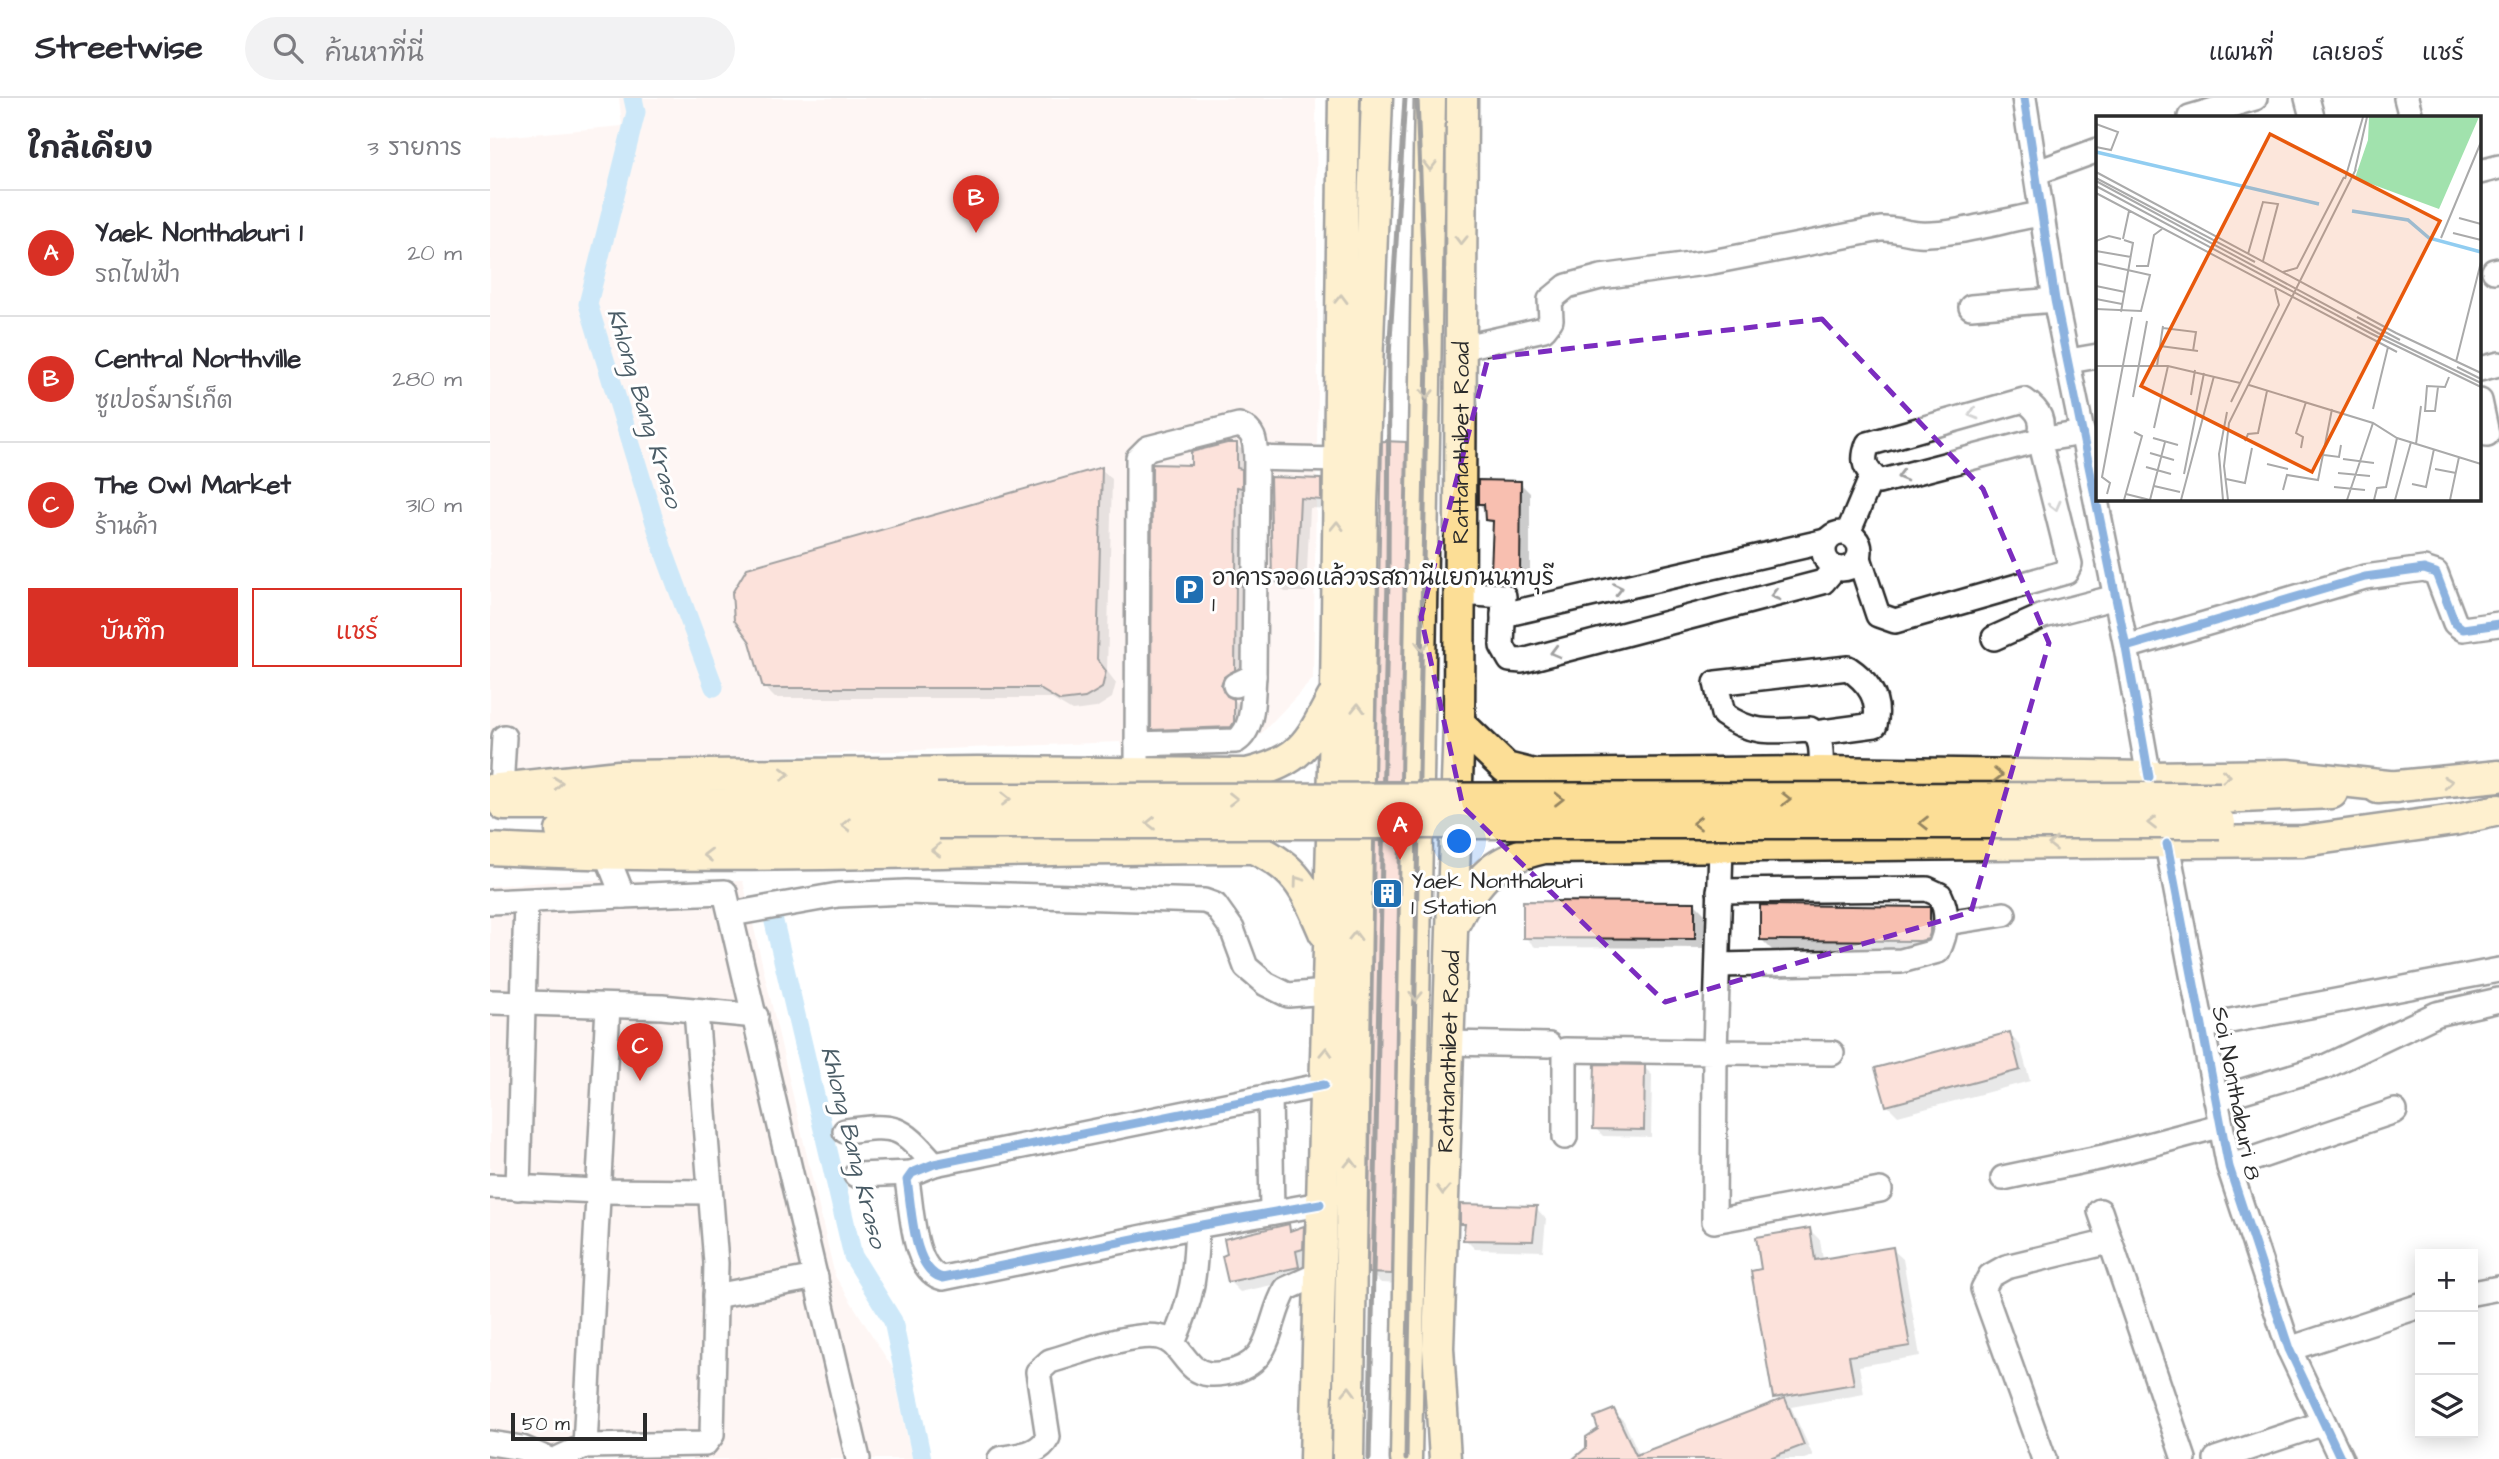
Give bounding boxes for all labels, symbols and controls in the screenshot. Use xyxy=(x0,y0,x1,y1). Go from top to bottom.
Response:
search box xyxy=(245,17,735,80)
text: Streetwise xyxy=(35,25,203,71)
icon: search xyxy=(269,29,307,67)
text: ค้นหาที่นี่ xyxy=(325,35,424,71)
text: แผนที่ xyxy=(2209,36,2274,70)
text: เลเยอร์ xyxy=(2312,36,2384,70)
text: แชร์ xyxy=(2422,36,2464,70)
inset map xyxy=(2096,116,2482,500)
text: ใกล้เคียง xyxy=(28,128,153,170)
text: 3 รายการ xyxy=(367,132,462,164)
one-way arrow xyxy=(1422,161,1438,172)
pin: B xyxy=(953,175,999,233)
text: Yaek Nonthaburi 1 xyxy=(95,215,303,251)
one-way arrow xyxy=(1453,235,1469,245)
text: A xyxy=(44,237,58,269)
text: 20 m xyxy=(407,237,462,269)
text: รถไฟฟ้า xyxy=(95,259,180,291)
one-way arrow xyxy=(1333,293,1348,304)
water label: Khlong Bang Kraso xyxy=(597,305,691,514)
text: Central Northville xyxy=(95,341,301,377)
street label: Rattanathibet Road xyxy=(1445,341,1478,544)
text: B xyxy=(43,363,59,395)
text: 280 m xyxy=(392,363,462,395)
text: ซูเปอร์มาร์เก็ต xyxy=(95,385,233,417)
one-way arrow xyxy=(1419,388,1434,399)
one-way arrow xyxy=(1967,406,1979,420)
text: The Owl Market xyxy=(95,467,291,503)
one-way arrow xyxy=(1896,468,1908,482)
text: C xyxy=(43,489,59,521)
text: 310 m xyxy=(406,489,462,521)
one-way arrow xyxy=(2047,500,2061,512)
text: ร้านค้า xyxy=(95,511,158,543)
one-way arrow xyxy=(1329,521,1345,531)
place label: อาคารจอดแล้วจรสถานีแยกนนทบุรี 1 xyxy=(1212,562,1554,620)
parking icon: อาคารจอดแล้วจรสถานีแยกนนทบุรี 1 xyxy=(1172,573,1206,607)
one-way arrow xyxy=(1612,583,1624,597)
one-way arrow xyxy=(1769,587,1781,601)
button: บันทึก xyxy=(28,588,238,667)
button: แชร์ xyxy=(252,588,462,667)
one-way arrow xyxy=(1414,641,1430,651)
one-way arrow xyxy=(1549,644,1561,658)
one-way arrow xyxy=(1351,703,1366,714)
one-way arrow xyxy=(780,766,791,782)
one-way arrow xyxy=(1993,767,2004,782)
one-way arrow xyxy=(2221,768,2231,784)
one-way arrow xyxy=(2442,774,2454,789)
one-way arrow xyxy=(552,775,564,790)
one-way arrow xyxy=(1001,791,1011,807)
one-way arrow xyxy=(1228,791,1239,807)
one-way arrow xyxy=(1554,791,1564,807)
one-way arrow xyxy=(1781,791,1792,807)
pin: A xyxy=(1377,802,1423,860)
one-way arrow xyxy=(1145,815,1156,831)
one-way arrow xyxy=(1691,815,1702,831)
one-way arrow xyxy=(1919,815,1929,831)
one-way arrow xyxy=(2146,815,2157,831)
one-way arrow xyxy=(840,817,851,833)
your location xyxy=(1442,824,1476,858)
one-way arrow xyxy=(2047,836,2057,852)
one-way arrow xyxy=(930,843,941,858)
one-way arrow xyxy=(703,847,713,863)
place label: Yaek Nonthaburi 1 Station xyxy=(1411,865,1583,923)
one-way arrow xyxy=(1294,876,1307,889)
building icon: Yaek Nonthaburi 1 Station xyxy=(1371,876,1405,910)
one-way arrow xyxy=(1347,930,1363,941)
street label: Rattanathibet Road xyxy=(1430,949,1468,1153)
one-way arrow xyxy=(1408,991,1424,1001)
street label: Soi Nonthaburi 8 xyxy=(2203,1003,2269,1183)
pin: C xyxy=(617,1023,663,1081)
water label: Khlong Bang Kraso xyxy=(811,1043,895,1253)
one-way arrow xyxy=(1318,1046,1333,1057)
one-way arrow xyxy=(1344,1158,1359,1169)
one-way arrow xyxy=(1436,1185,1451,1196)
map controls xyxy=(2415,1249,2478,1438)
button: + xyxy=(2415,1249,2478,1312)
button: − xyxy=(2415,1312,2478,1375)
button: layers xyxy=(2415,1375,2478,1438)
one-way arrow xyxy=(1341,1385,1356,1396)
scale bar xyxy=(511,1410,648,1442)
text: 50 m xyxy=(522,1411,570,1438)

